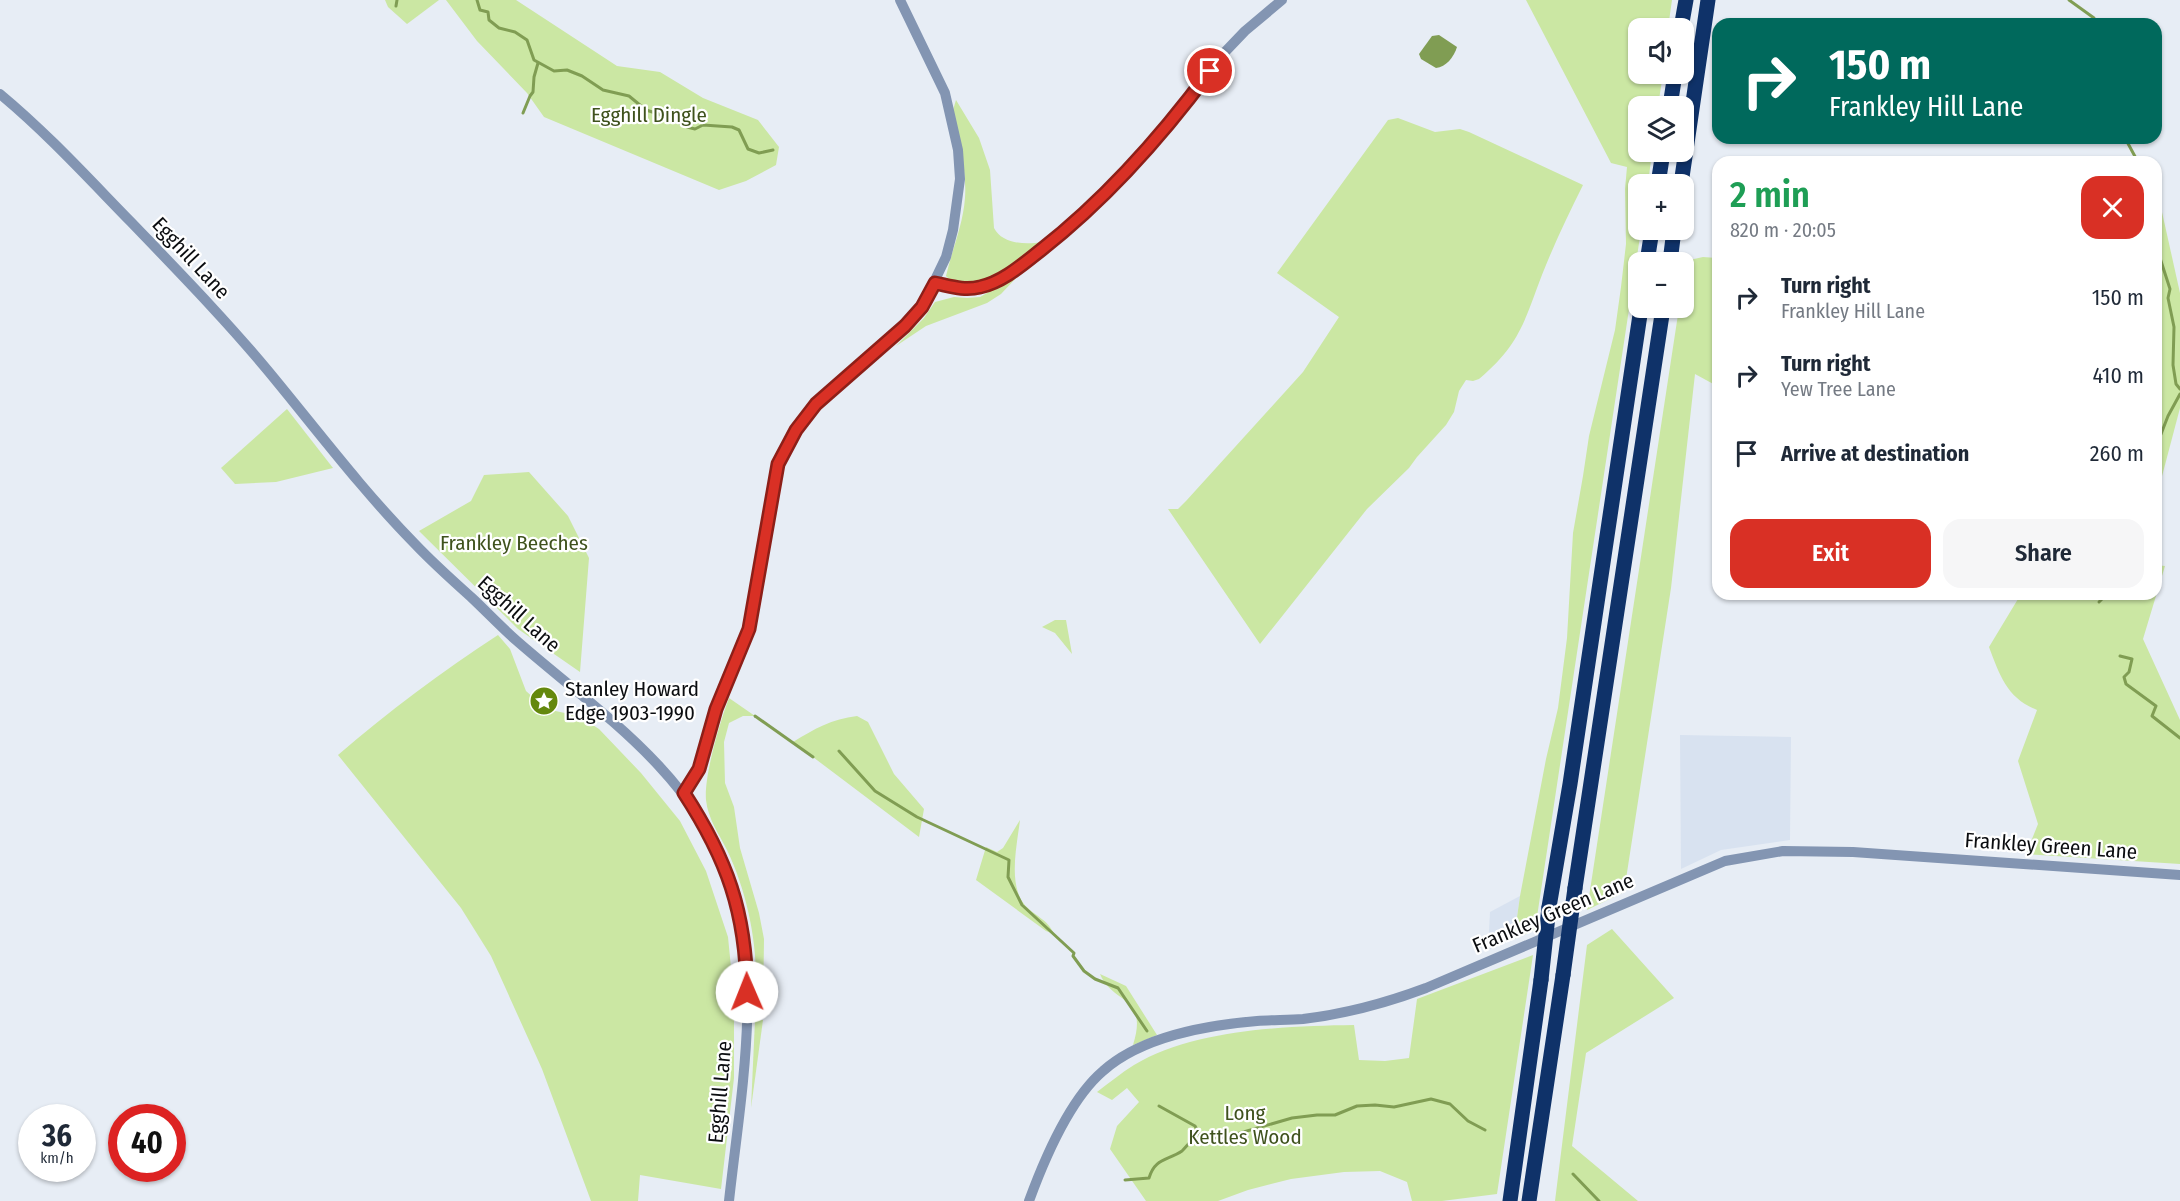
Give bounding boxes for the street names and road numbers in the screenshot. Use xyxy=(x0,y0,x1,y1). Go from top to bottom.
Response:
street label: Egghill Lane xyxy=(147,212,235,304)
street label: Egghill Lane xyxy=(472,570,566,658)
street label: Frankley Green Lane xyxy=(1964,827,2138,865)
street label: Frankley Green Lane xyxy=(1468,867,1638,959)
street label: Egghill Lane xyxy=(703,1040,737,1144)

